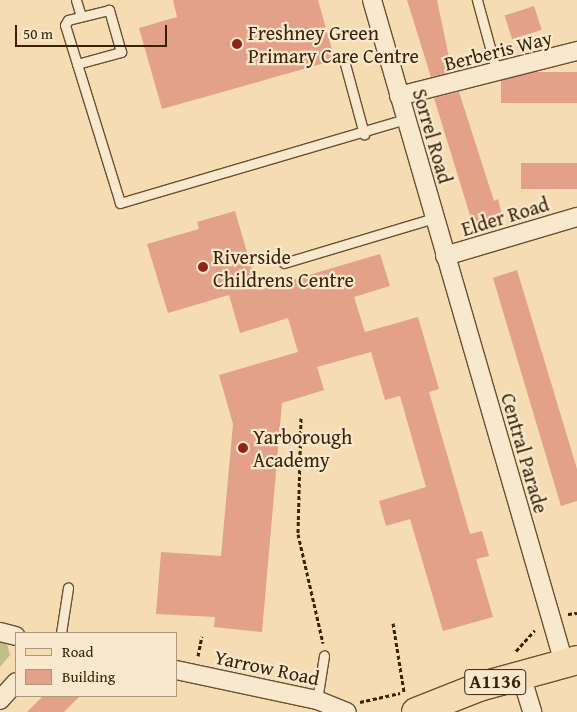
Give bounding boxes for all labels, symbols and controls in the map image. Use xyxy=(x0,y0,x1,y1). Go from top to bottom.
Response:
scale bar xyxy=(18,15,170,47)
place label: Freshney Green Primary Care Centre xyxy=(248,21,419,68)
text: 50 m xyxy=(23,23,53,44)
street label: Berberis Way xyxy=(441,25,555,75)
marker: Freshney Green Primary Care Centre xyxy=(230,37,244,51)
street label: Sorrel Road xyxy=(408,86,458,186)
street label: Elder Road xyxy=(458,191,552,241)
place label: Riverside Childrens Centre xyxy=(213,244,354,291)
marker: Riverside Childrens Centre xyxy=(197,261,209,273)
street label: Central Parade xyxy=(496,390,554,516)
place label: Yarborough Academy xyxy=(253,424,352,471)
marker: Yarborough Academy xyxy=(237,442,249,454)
legend xyxy=(15,632,178,697)
text: Road xyxy=(62,641,93,662)
street label: Yarrow Road xyxy=(212,644,322,690)
text: Building xyxy=(62,666,115,687)
road number: A1136 xyxy=(464,666,526,699)

